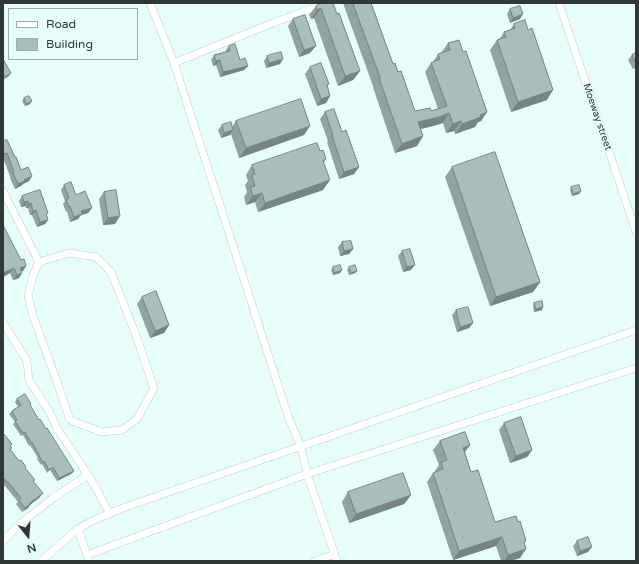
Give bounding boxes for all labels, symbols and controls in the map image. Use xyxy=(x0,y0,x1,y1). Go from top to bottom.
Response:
legend xyxy=(8,8,138,60)
text: Road xyxy=(46,17,76,31)
text: Building xyxy=(46,37,93,51)
street label: Moeway street xyxy=(580,82,614,152)
north arrow xyxy=(8,516,48,556)
text: N xyxy=(26,540,38,555)

